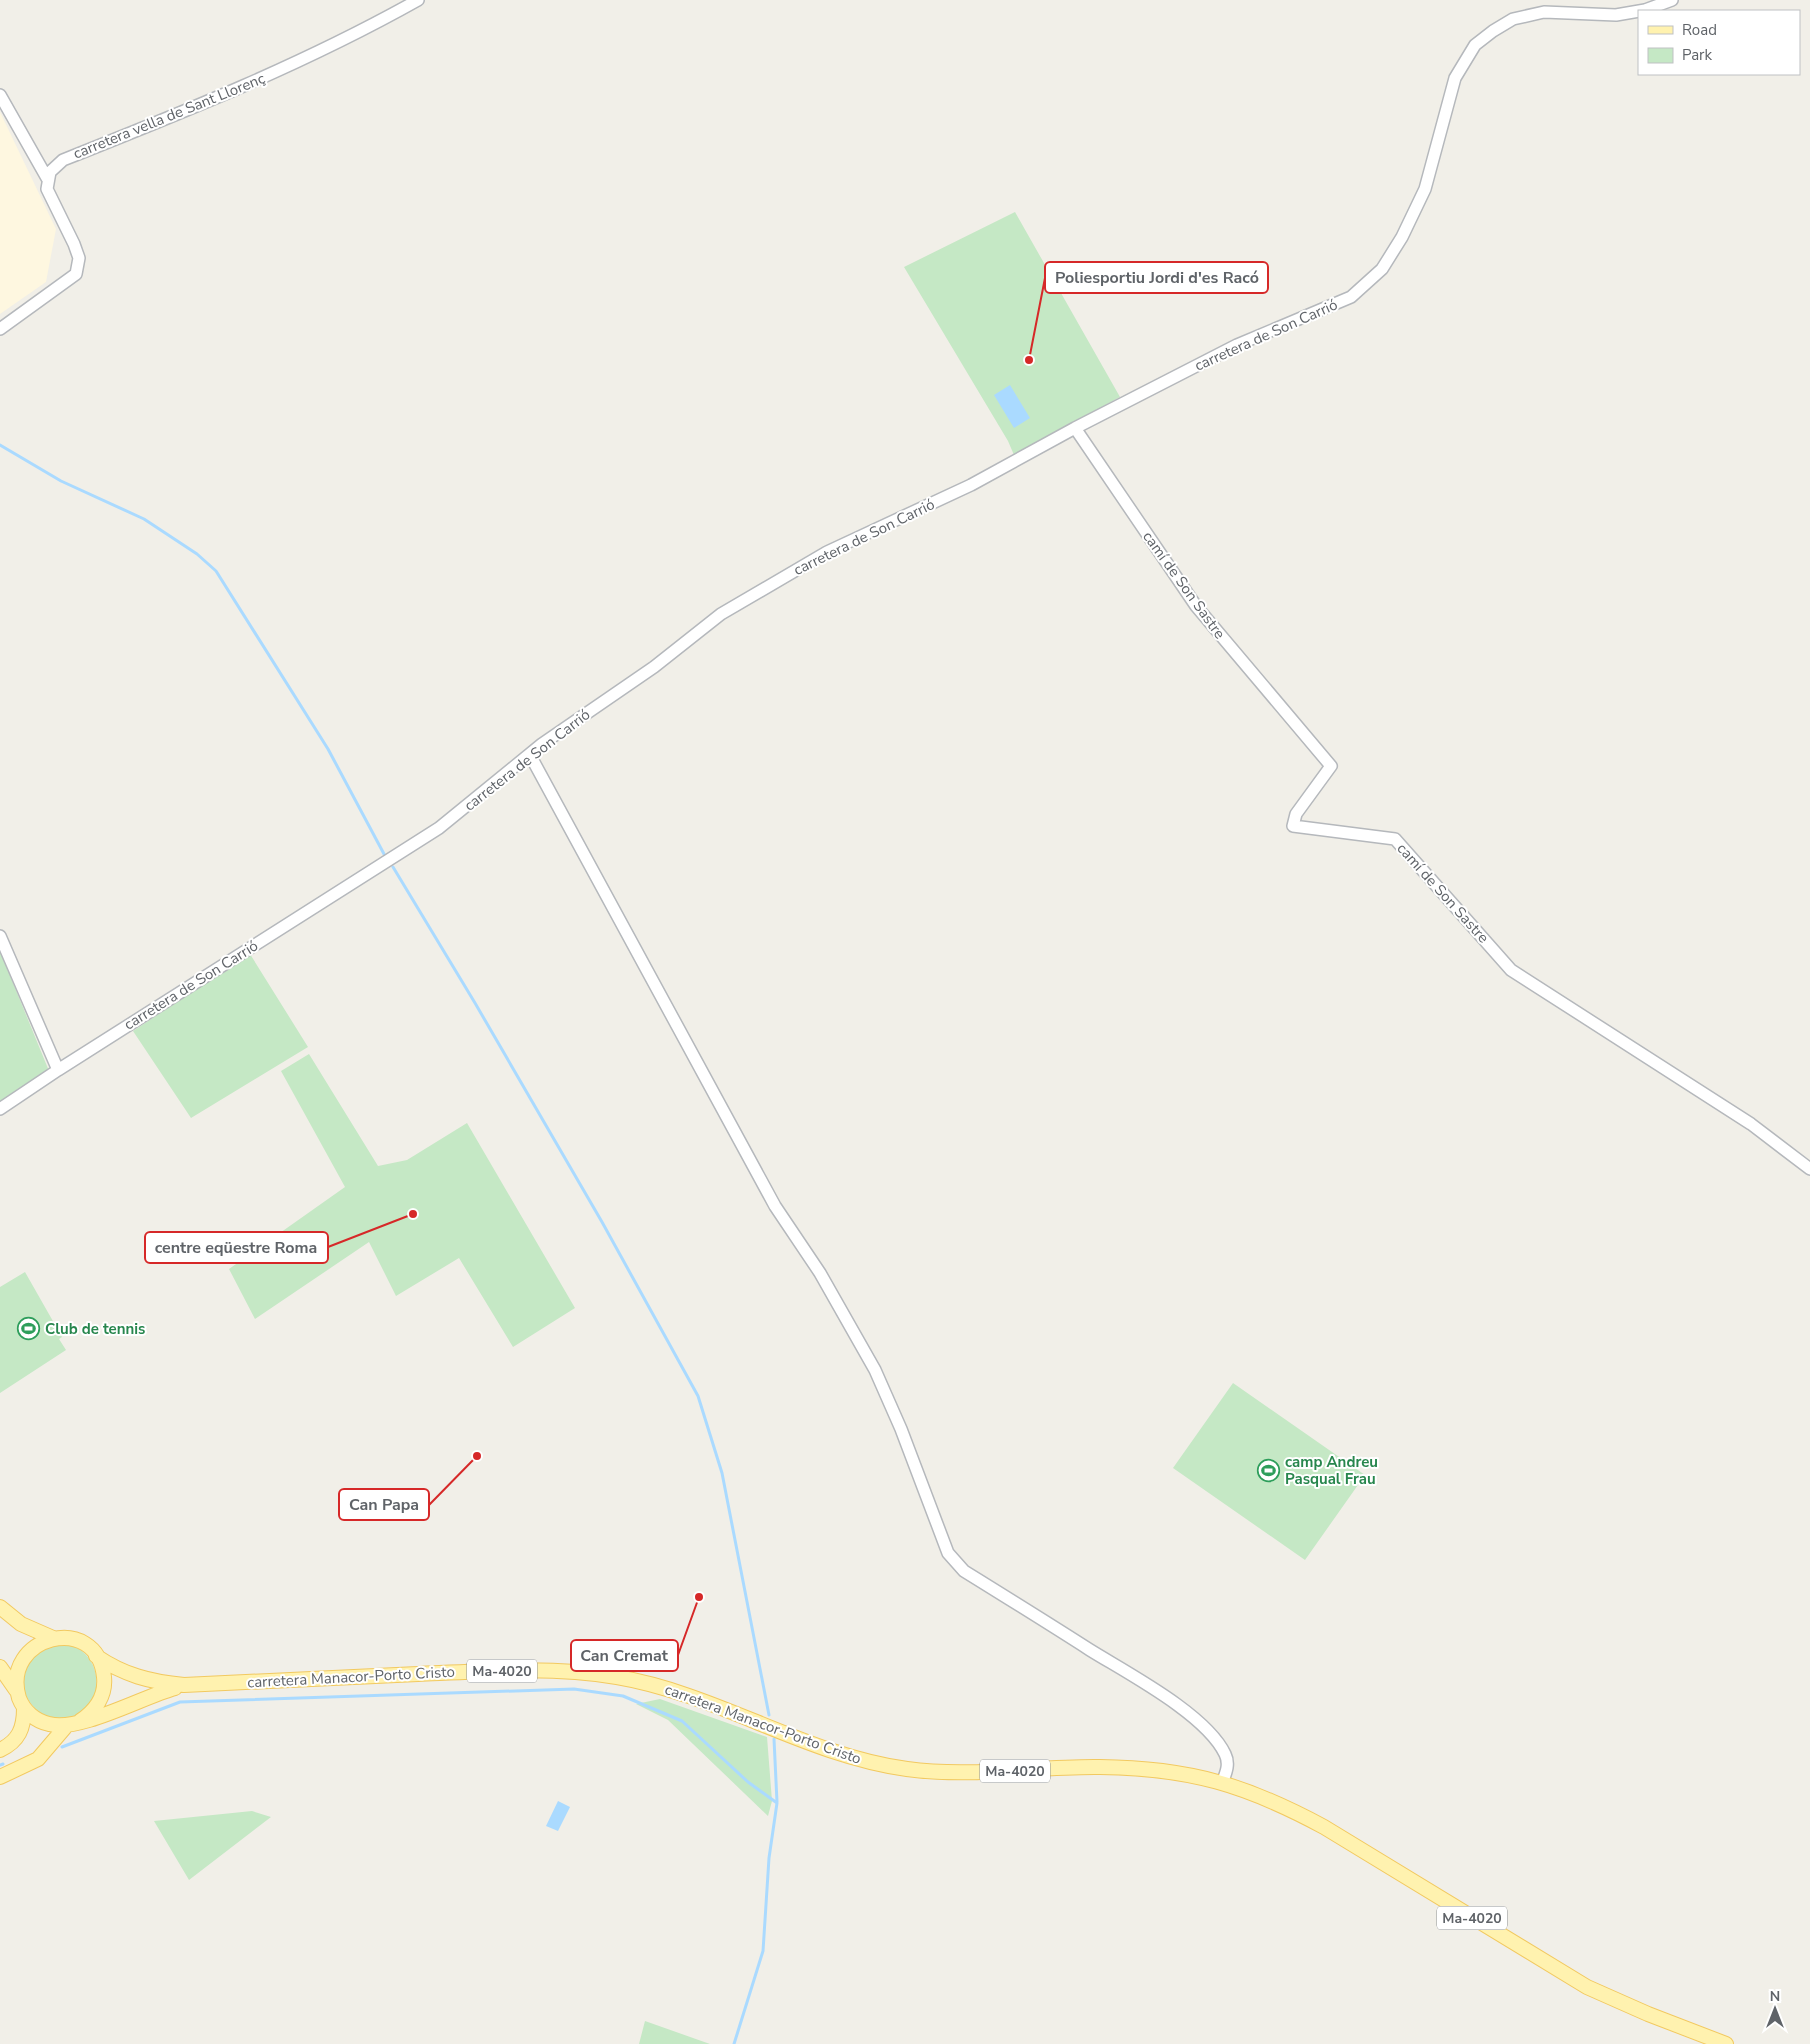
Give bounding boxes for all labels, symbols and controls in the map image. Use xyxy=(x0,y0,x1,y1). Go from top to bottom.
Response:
legend xyxy=(1638,10,1800,75)
text: Road xyxy=(1682,20,1717,40)
text: Park xyxy=(1682,45,1712,65)
street label: carretera vella de Sant Llorenç xyxy=(70,68,268,164)
callout: Poliesportiu Jordi d'es Racó xyxy=(1045,262,1268,293)
text: Poliesportiu Jordi d'es Racó xyxy=(1055,267,1259,289)
street label: carretera de Son Carrió xyxy=(1191,294,1341,376)
street label: carretera de Son Carrió xyxy=(790,494,938,580)
street label: camí de Son Sastre xyxy=(1138,527,1230,643)
street label: carretera de Son Carrió xyxy=(460,705,594,815)
street label: camí de Son Sastre xyxy=(1393,839,1493,947)
street label: carretera de Son Carrió xyxy=(120,936,262,1034)
callout: centre eqüestre Roma xyxy=(145,1232,328,1263)
text: centre eqüestre Roma xyxy=(155,1237,317,1259)
sports icon: Club de tennis xyxy=(17,1317,41,1341)
place label: Club de tennis xyxy=(45,1319,145,1339)
place label: camp Andreu Pasqual Frau xyxy=(1285,1452,1378,1489)
sports icon: camp Andreu Pasqual Frau xyxy=(1257,1459,1281,1483)
callout: Can Papa xyxy=(339,1489,429,1520)
text: Can Papa xyxy=(349,1494,419,1516)
callout: Can Cremat xyxy=(571,1640,678,1671)
text: Can Cremat xyxy=(580,1645,669,1667)
road number: Ma-4020 xyxy=(467,1660,537,1682)
street label: carretera Manacor-Porto Cristo xyxy=(247,1662,455,1692)
street label: carretera Manacor-Porto Cristo xyxy=(662,1679,864,1769)
road number: Ma-4020 xyxy=(980,1760,1050,1782)
road number: Ma-4020 xyxy=(1437,1906,1507,1930)
north arrow xyxy=(1750,1984,1800,2034)
text: N xyxy=(1770,1987,1780,2006)

